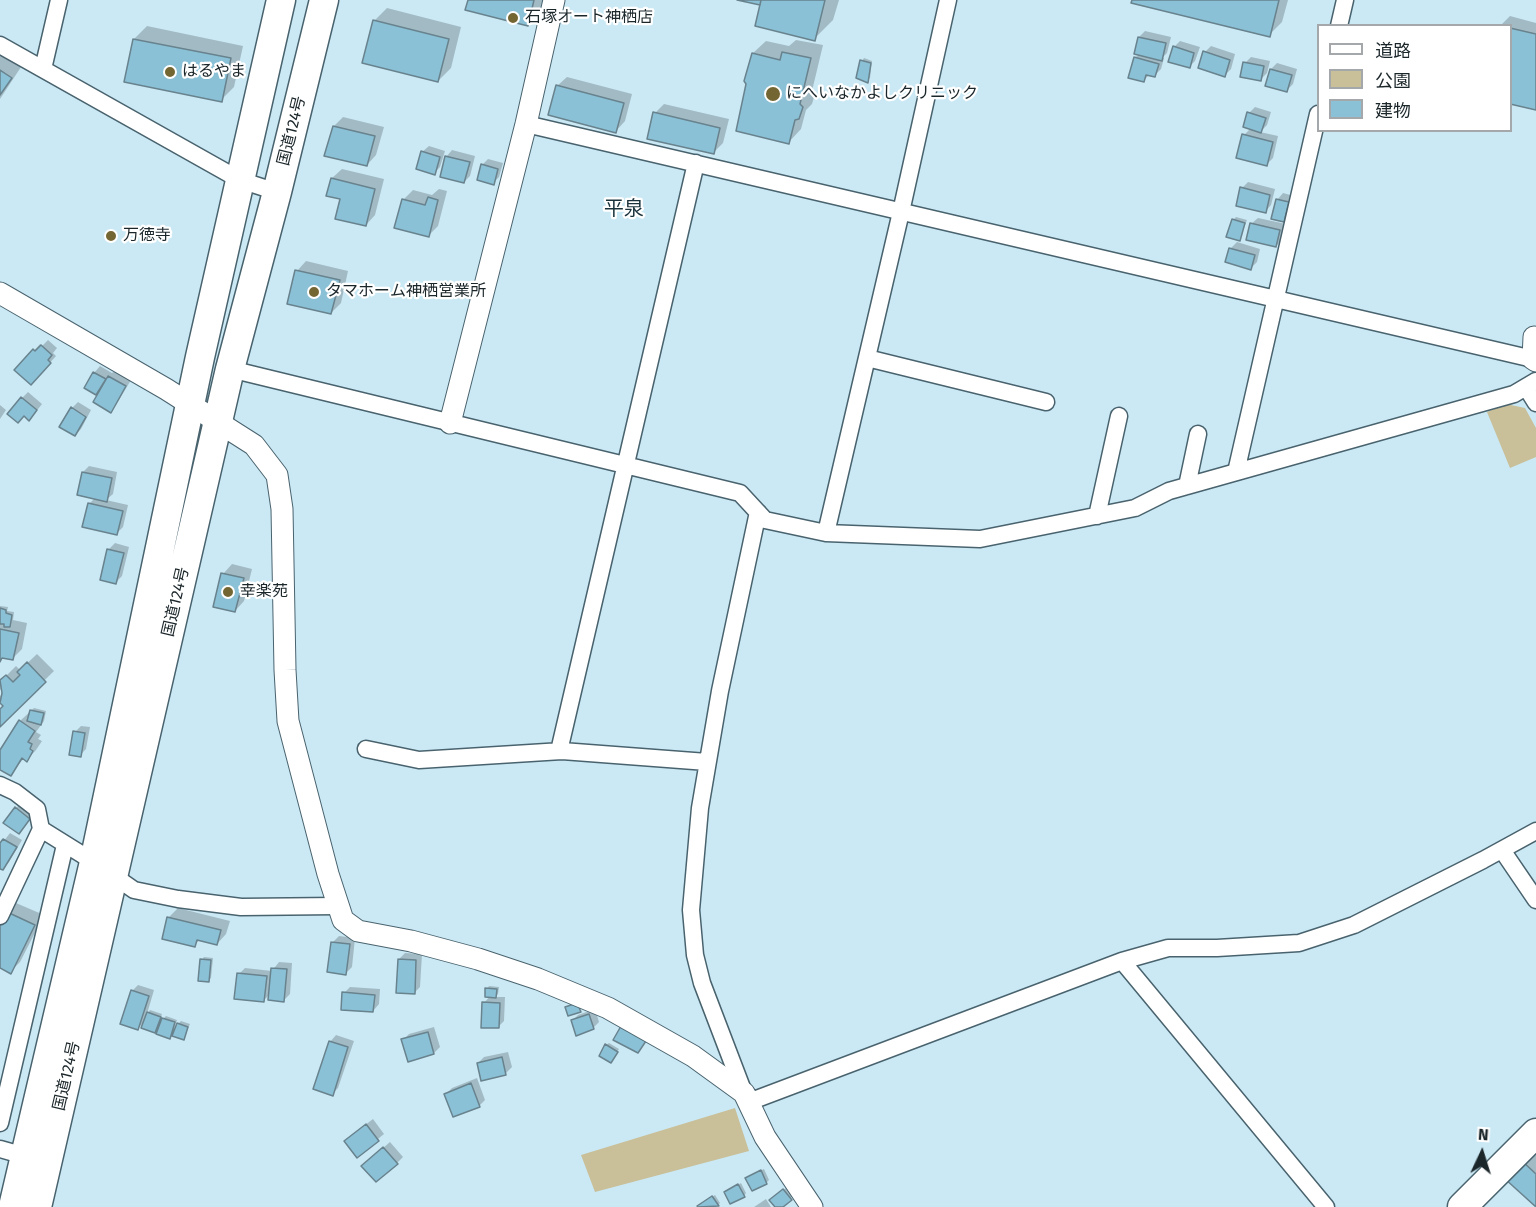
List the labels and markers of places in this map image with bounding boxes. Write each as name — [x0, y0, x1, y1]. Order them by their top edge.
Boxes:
place label: 石塚オート神栖店 — [525, 8, 653, 28]
marker: 石塚オート神栖店 — [506, 11, 520, 25]
place label: はるやま — [182, 62, 246, 82]
marker: はるやま — [163, 65, 177, 79]
place label: にへいなかよしクリニック — [786, 84, 978, 104]
marker: にへいなかよしクリニック — [764, 85, 782, 103]
place label: 万徳寺 — [123, 226, 171, 246]
marker: 万徳寺 — [104, 229, 118, 243]
place label: タマホーム神栖営業所 — [326, 282, 486, 302]
marker: タマホーム神栖営業所 — [307, 285, 321, 299]
place label: 幸楽苑 — [240, 582, 288, 602]
marker: 幸楽苑 — [221, 585, 235, 599]

